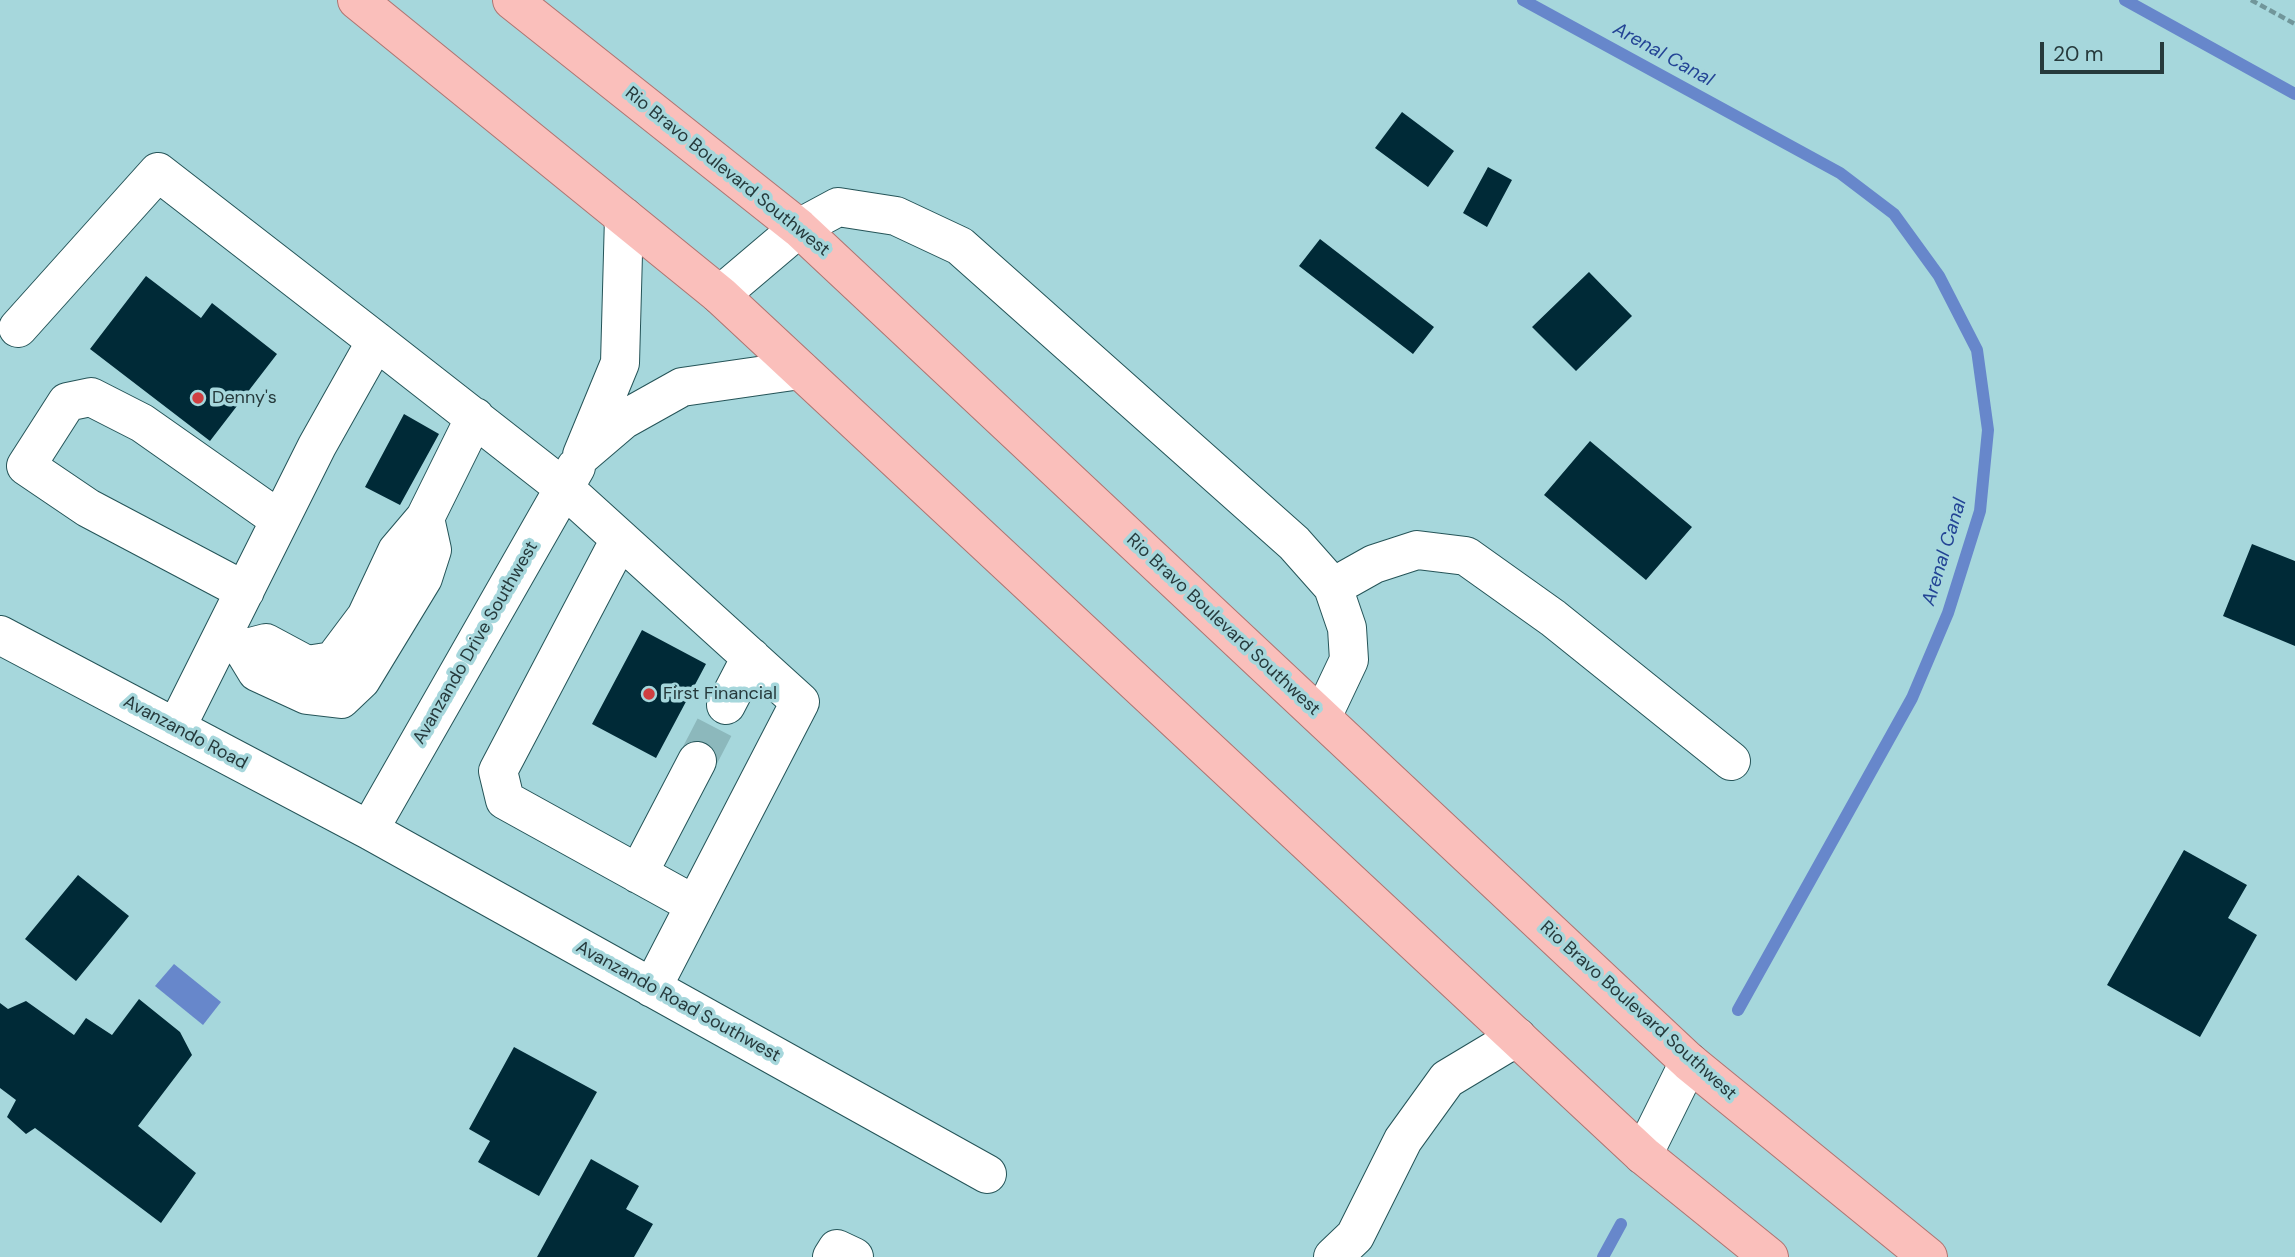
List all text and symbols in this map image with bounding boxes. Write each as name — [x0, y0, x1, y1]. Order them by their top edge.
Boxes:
water label: Arenal Canal — [1609, 18, 1717, 92]
scale bar — [2043, 28, 2167, 72]
text: 20 m — [2053, 40, 2104, 68]
street label: Rio Bravo Boulevard Southwest — [620, 83, 834, 261]
place label: Denny's — [212, 387, 277, 409]
marker: Denny's — [190, 390, 206, 406]
water label: Arenal Canal — [1918, 496, 1972, 608]
street label: Rio Bravo Boulevard Southwest — [1122, 529, 1324, 721]
street label: Avanzando Drive Southwest — [409, 538, 543, 748]
place label: First Financial — [663, 683, 777, 705]
marker: First Financial — [641, 686, 657, 702]
street label: Avanzando Road — [119, 691, 251, 775]
street label: Rio Bravo Boulevard Southwest — [1535, 917, 1741, 1105]
street label: Avanzando Road Southwest — [572, 937, 784, 1067]

